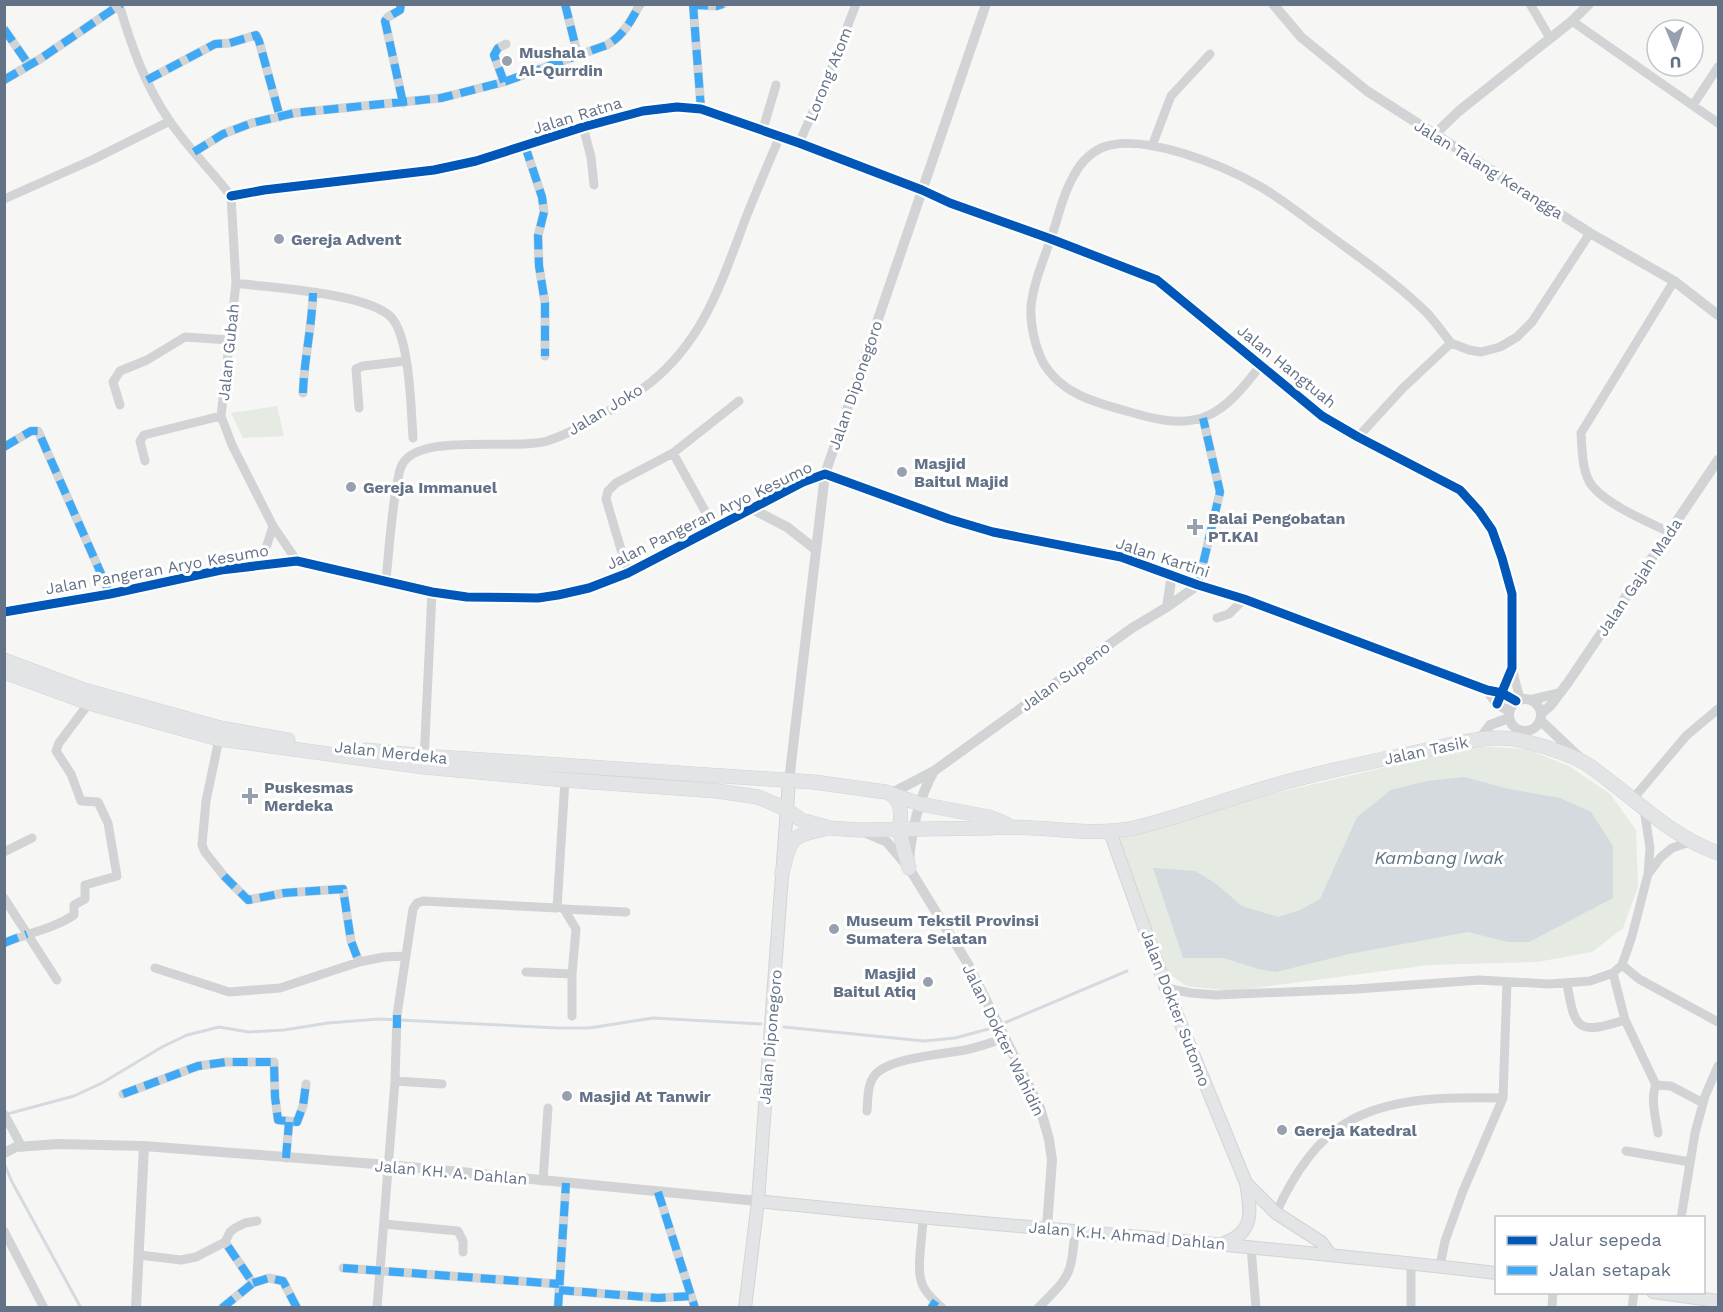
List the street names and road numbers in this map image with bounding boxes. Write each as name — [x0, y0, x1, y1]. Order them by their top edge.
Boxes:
street label: Lorong Atom — [801, 24, 856, 124]
street label: Jalan Ratna — [530, 93, 624, 138]
street label: Jalan Talang Kerangga — [1411, 116, 1567, 223]
street label: Jalan Gubah — [214, 303, 243, 402]
street label: Jalan Diponegoro — [824, 318, 887, 452]
street label: Jalan Hangtuah — [1233, 321, 1340, 412]
street label: Jalan Joko — [565, 380, 646, 439]
street label: Jalan Pangeran Aryo Kesumo — [603, 457, 815, 574]
street label: Jalan Gajah Mada — [1593, 515, 1686, 640]
street label: Jalan Kartini — [1113, 533, 1212, 582]
street label: Jalan Pangeran Aryo Kesumo — [44, 540, 270, 598]
street label: Jalan Supeno — [1017, 638, 1114, 715]
street label: Jalan Tasik — [1382, 732, 1470, 769]
street label: Jalan Merdeka — [334, 737, 448, 768]
street label: Jalan Dokter Sutomo — [1137, 927, 1214, 1089]
street label: Jalan Dokter Wahidin — [958, 961, 1049, 1119]
street label: Jalan Diponegoro — [755, 969, 786, 1105]
street label: Jalan KH. A. Dahlan — [374, 1156, 528, 1189]
street label: Jalan K.H. Ahmad Dahlan — [1028, 1217, 1226, 1254]

